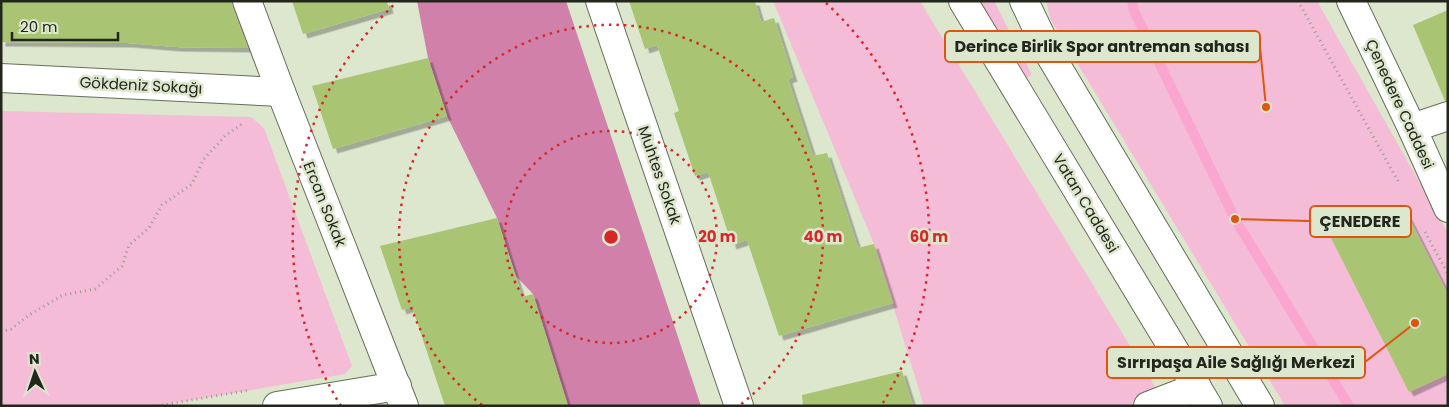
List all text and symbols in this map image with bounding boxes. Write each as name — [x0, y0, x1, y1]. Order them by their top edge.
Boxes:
scale bar — [12, 10, 119, 42]
text: 20 m — [20, 16, 58, 37]
callout: Derince Birlik Spor antreman sahası — [945, 31, 1260, 62]
text: Derince Birlik Spor antreman sahası — [954, 35, 1250, 58]
street label: Çenedere Caddesi — [1361, 36, 1439, 172]
street label: Gökdeniz Sokağı — [79, 71, 203, 99]
street label: Muhtes Sokak — [633, 123, 687, 227]
street label: Vatan Caddesi — [1048, 149, 1124, 257]
street label: Ercan Sokak — [298, 158, 352, 250]
callout: ÇENEDERE — [1310, 206, 1411, 237]
text: ÇENEDERE — [1320, 210, 1400, 233]
text: 20 m — [698, 226, 736, 247]
text: 40 m — [803, 226, 843, 247]
text: 60 m — [910, 226, 948, 247]
centre of rings — [602, 228, 620, 246]
north arrow — [10, 347, 60, 397]
callout: Sırrıpaşa Aile Sağlığı Merkezi — [1107, 347, 1365, 378]
text: N — [29, 349, 40, 369]
text: Sırrıpaşa Aile Sağlığı Merkezi — [1117, 351, 1355, 374]

